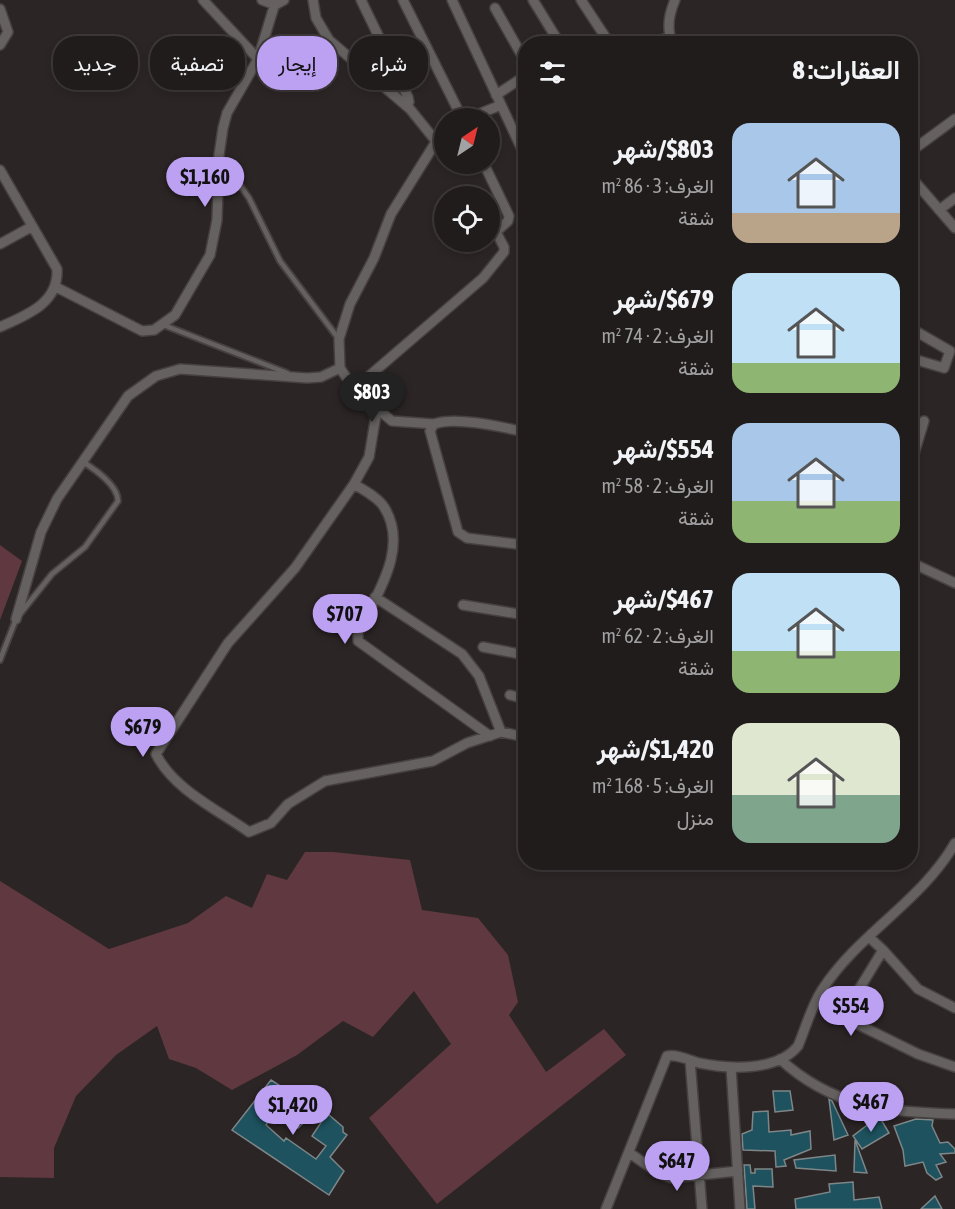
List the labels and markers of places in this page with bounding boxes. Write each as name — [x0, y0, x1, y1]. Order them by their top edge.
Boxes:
pin: $1,160 — [156, 157, 254, 208]
pin: $803 — [336, 372, 408, 423]
pin: $707 — [309, 594, 381, 645]
pin: $679 — [107, 707, 179, 758]
pin: $554 — [815, 986, 887, 1037]
pin: $467 — [835, 1082, 907, 1133]
pin: $1,420 — [244, 1085, 342, 1136]
pin: $647 — [641, 1141, 713, 1192]

